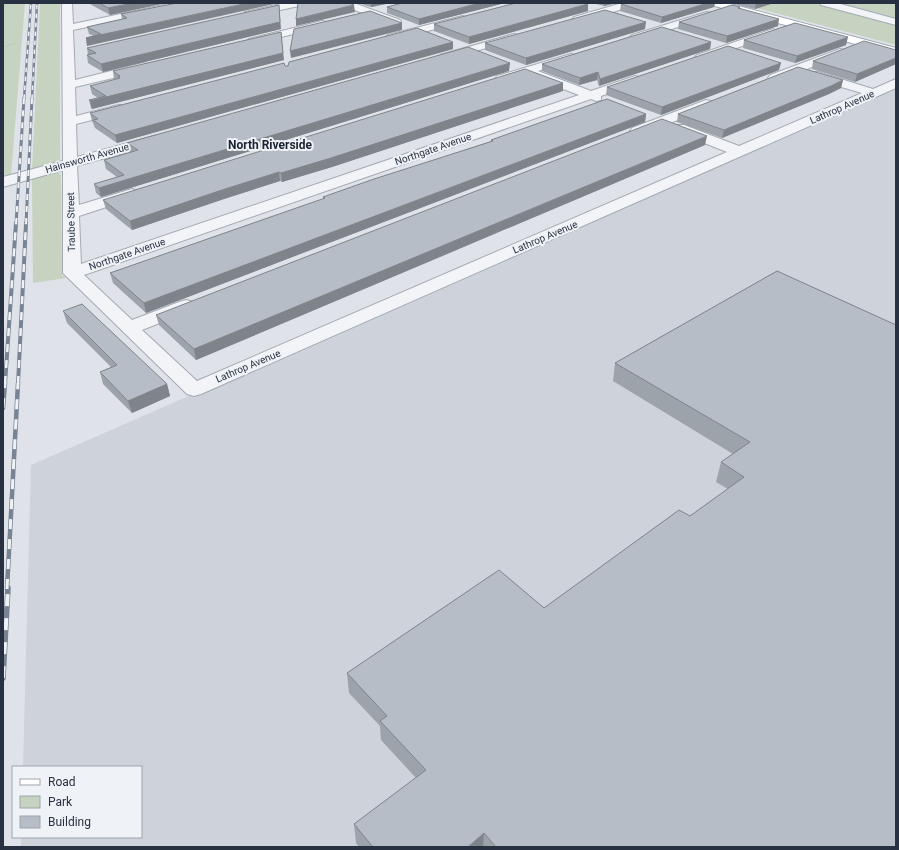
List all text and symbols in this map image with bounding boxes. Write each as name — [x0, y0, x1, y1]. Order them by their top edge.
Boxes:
street label: Lathrop Avenue — [808, 88, 876, 126]
street label: Northgate Avenue — [393, 131, 473, 167]
district label: North Riverside — [228, 138, 313, 152]
street label: Hainsworth Avenue — [44, 141, 130, 175]
street label: Traube Street — [65, 192, 77, 252]
street label: Lathrop Avenue — [511, 218, 579, 256]
street label: Northgate Avenue — [87, 236, 167, 272]
street label: Lathrop Avenue — [214, 347, 282, 385]
legend — [12, 766, 142, 838]
text: Road — [48, 775, 76, 789]
text: Park — [48, 795, 73, 809]
text: Building — [48, 815, 91, 829]

